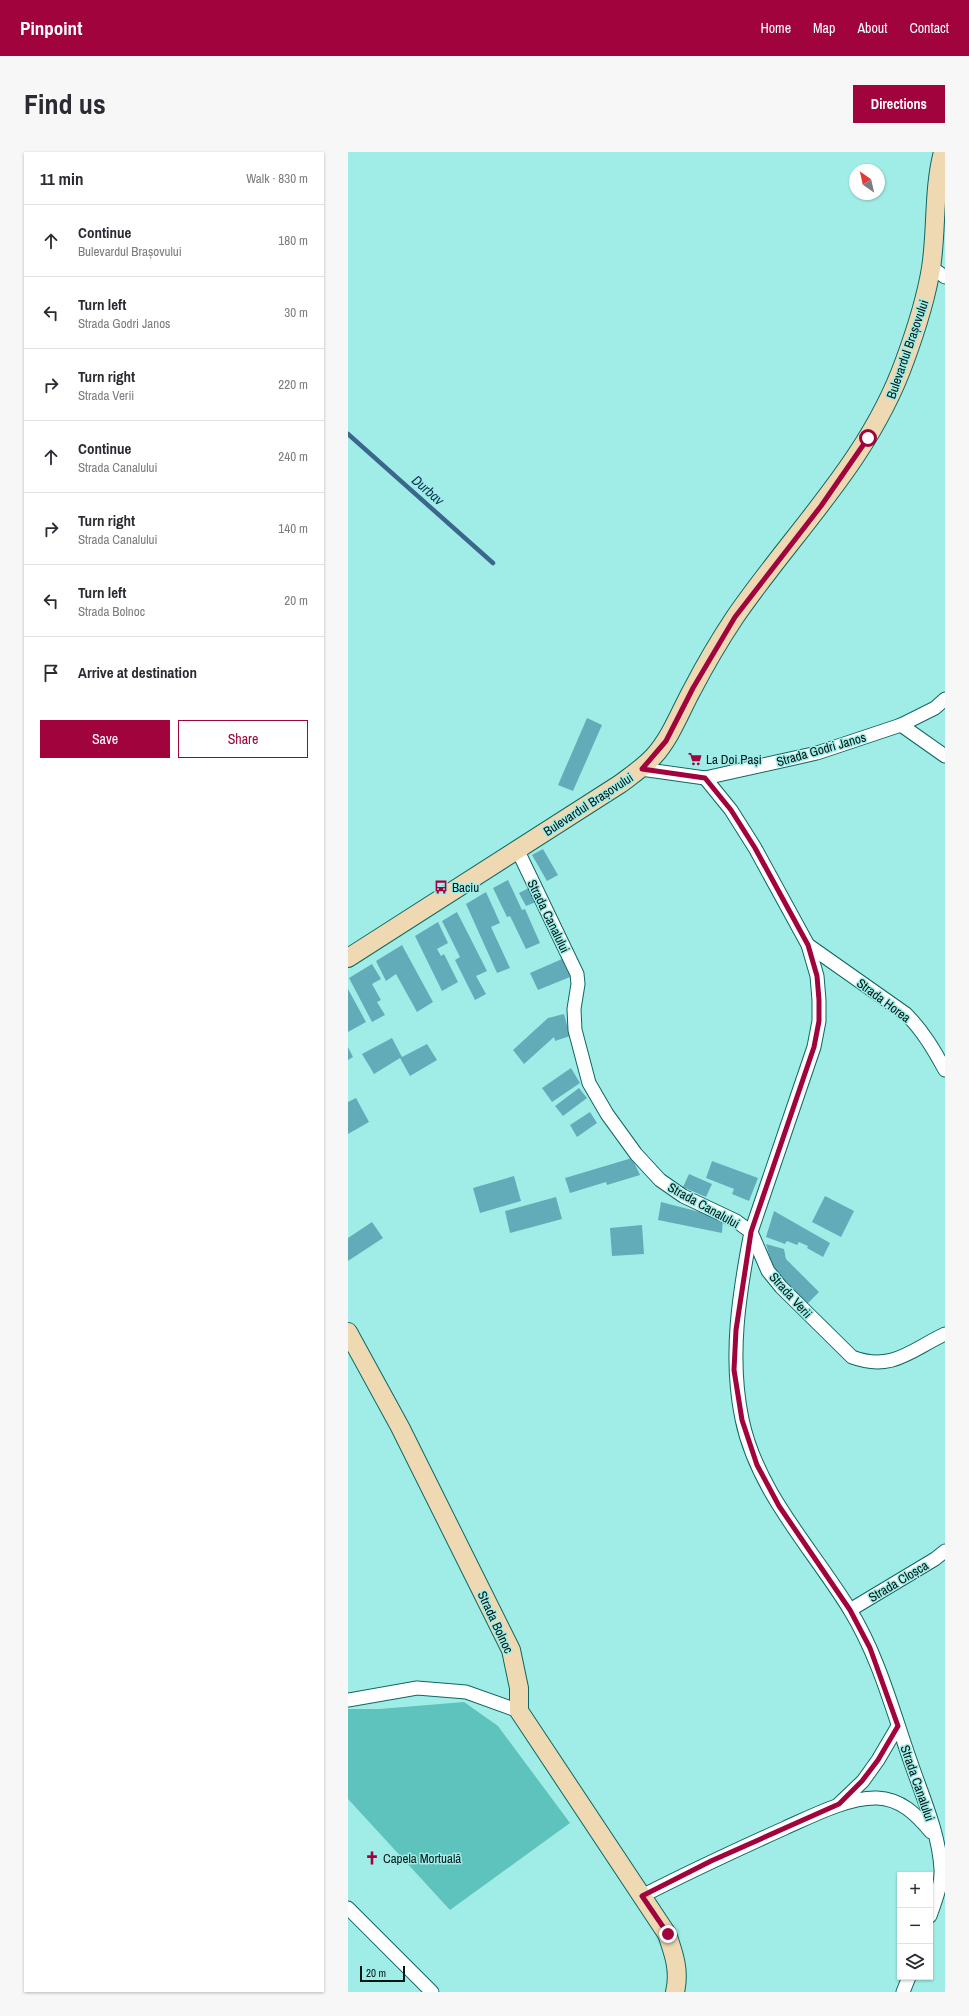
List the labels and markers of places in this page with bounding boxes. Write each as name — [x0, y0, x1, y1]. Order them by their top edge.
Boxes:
supermarket icon: La Doi Pași — [687, 751, 703, 767]
place label: La Doi Pași — [706, 751, 762, 768]
bus stop icon: Baciu — [433, 879, 449, 895]
place label: Baciu — [452, 879, 479, 896]
church icon: Capela Mortuală — [364, 1850, 380, 1866]
place label: Capela Mortuală — [383, 1850, 461, 1867]

